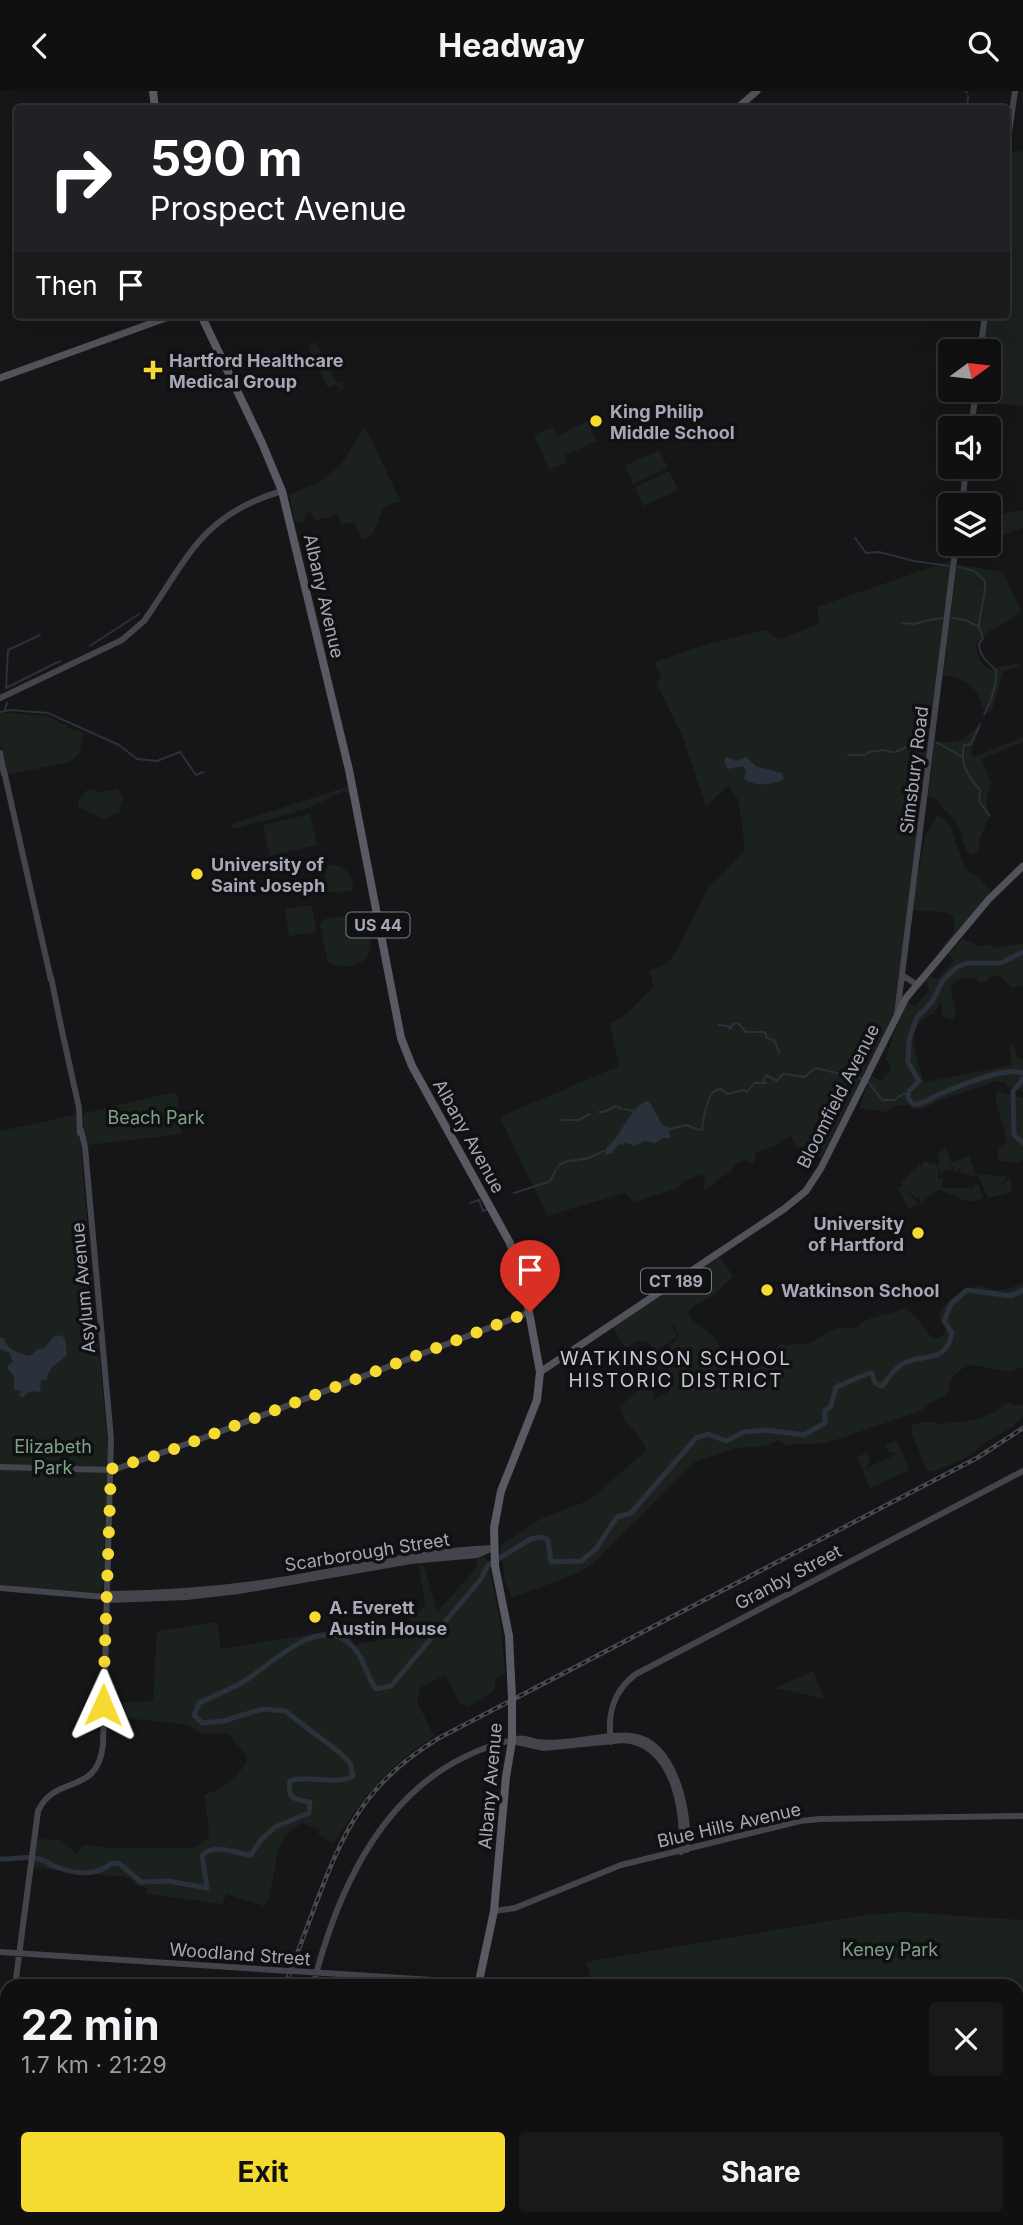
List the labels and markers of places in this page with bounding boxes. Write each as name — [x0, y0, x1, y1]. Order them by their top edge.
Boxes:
place label: Hartford Healthcare Medical Group — [169, 350, 344, 392]
marker: Hartford Healthcare Medical Group — [143, 360, 163, 380]
place label: King Philip Middle School — [610, 401, 735, 443]
marker: King Philip Middle School — [588, 413, 604, 429]
place label: University of Saint Joseph — [211, 854, 325, 896]
marker: University of Saint Joseph — [189, 866, 205, 882]
place label: University of Hartford — [808, 1213, 904, 1255]
marker: University of Hartford — [910, 1225, 926, 1241]
pin — [500, 1240, 560, 1312]
place label: Watkinson School — [781, 1280, 939, 1301]
marker: Watkinson School — [759, 1282, 775, 1298]
place label: A. Everett Austin House — [329, 1597, 447, 1639]
marker: A. Everett Austin House — [307, 1609, 323, 1625]

